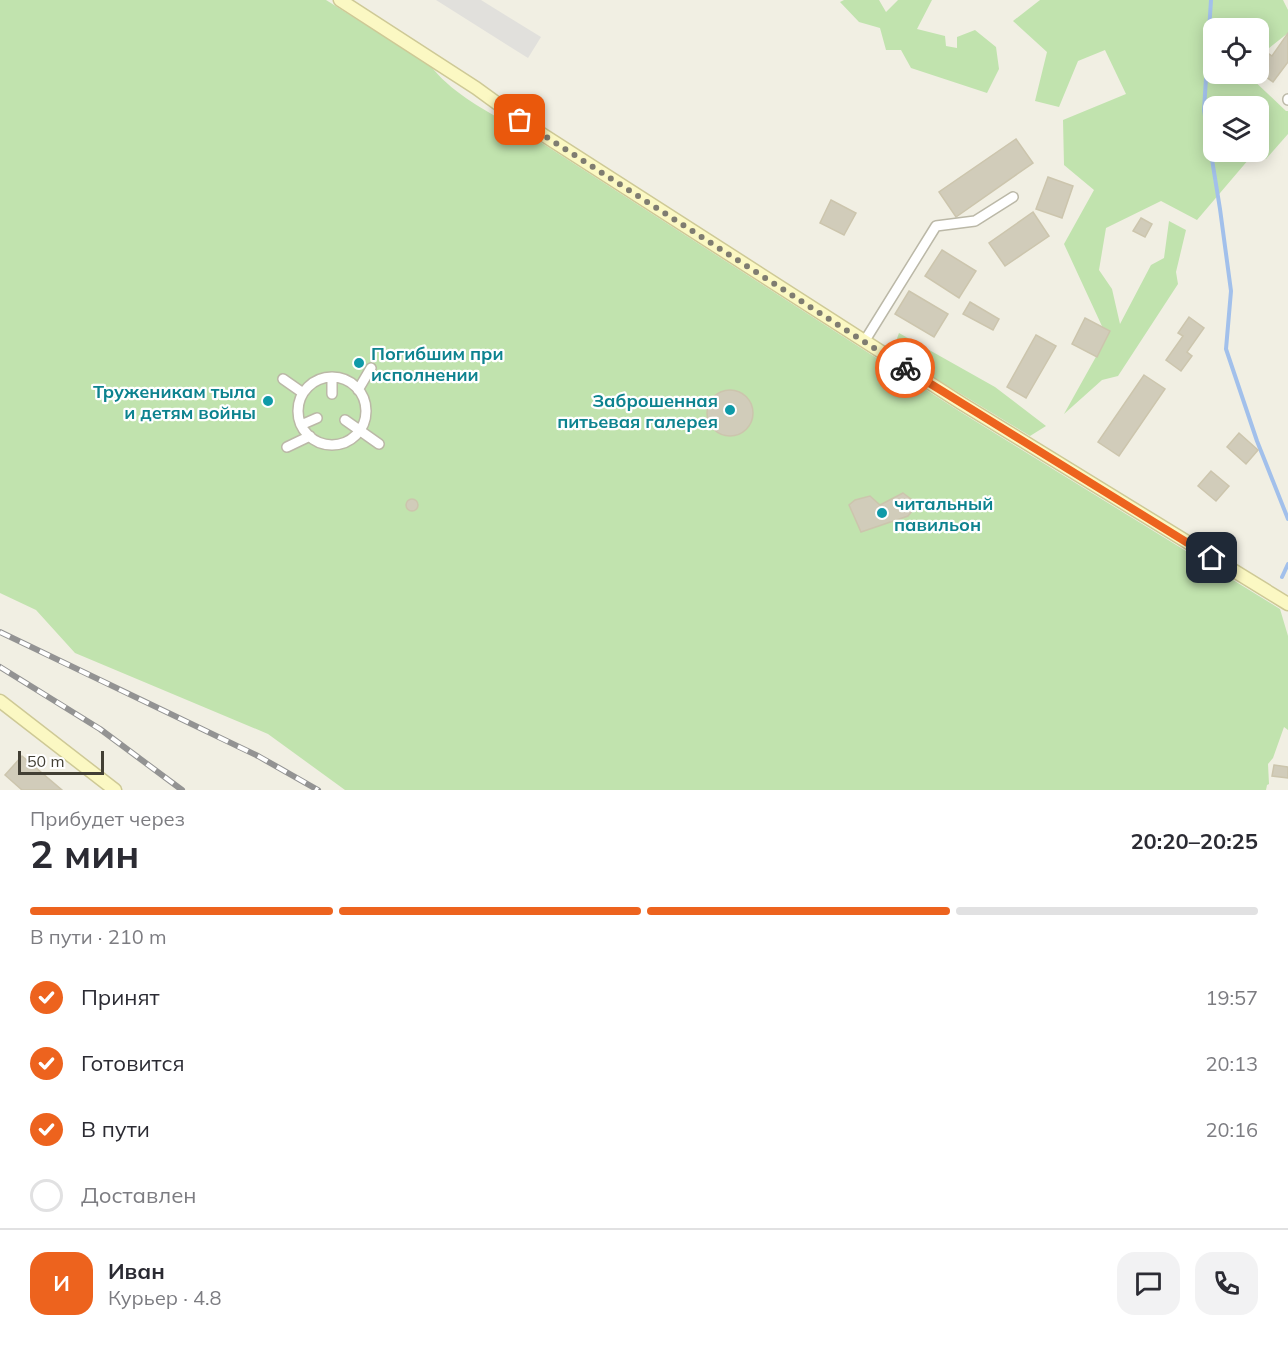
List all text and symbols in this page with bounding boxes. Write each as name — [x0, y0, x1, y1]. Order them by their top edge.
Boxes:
map controls — [1203, 18, 1269, 162]
button: locate — [1203, 18, 1269, 84]
pin — [494, 94, 545, 145]
button: layers — [1203, 96, 1269, 162]
icon: bag — [503, 103, 536, 136]
courier — [875, 338, 935, 398]
place label: Погибшим при исполнении — [371, 342, 504, 386]
icon: bike — [889, 352, 922, 385]
marker: Погибшим при исполнении — [352, 356, 366, 370]
place label: Труженикам тыла и детям войны — [93, 380, 256, 424]
place label: Заброшенная питьевая галерея — [557, 389, 718, 433]
marker: Труженикам тыла и детям войны — [261, 394, 275, 408]
marker: Заброшенная питьевая галерея — [723, 403, 737, 417]
place label: читальный павильон — [894, 492, 993, 536]
marker: читальный павильон — [875, 506, 889, 520]
pin — [1186, 532, 1237, 583]
icon: home — [1195, 541, 1228, 574]
scale bar — [18, 748, 104, 776]
text: 50 m — [27, 751, 64, 771]
text: Прибудет через — [30, 806, 185, 831]
text: 20:20–20:25 — [1130, 827, 1258, 855]
text: 2 мин — [30, 829, 139, 878]
text: В пути · 210 m — [30, 924, 166, 949]
icon: check — [30, 981, 63, 1014]
text: Принят — [81, 983, 160, 1011]
text: 19:57 — [1205, 985, 1258, 1010]
icon: check — [30, 1047, 63, 1080]
text: Готовится — [81, 1049, 185, 1077]
text: 20:13 — [1205, 1051, 1258, 1076]
icon: check — [30, 1113, 63, 1146]
text: В пути — [81, 1115, 150, 1143]
text: 20:16 — [1205, 1117, 1258, 1142]
text: Доставлен — [81, 1181, 197, 1209]
button: chat — [1117, 1252, 1180, 1315]
button: phone — [1195, 1252, 1258, 1315]
text: Иван — [108, 1257, 165, 1285]
text: И — [53, 1269, 70, 1297]
text: Курьер · 4.8 — [108, 1285, 222, 1310]

